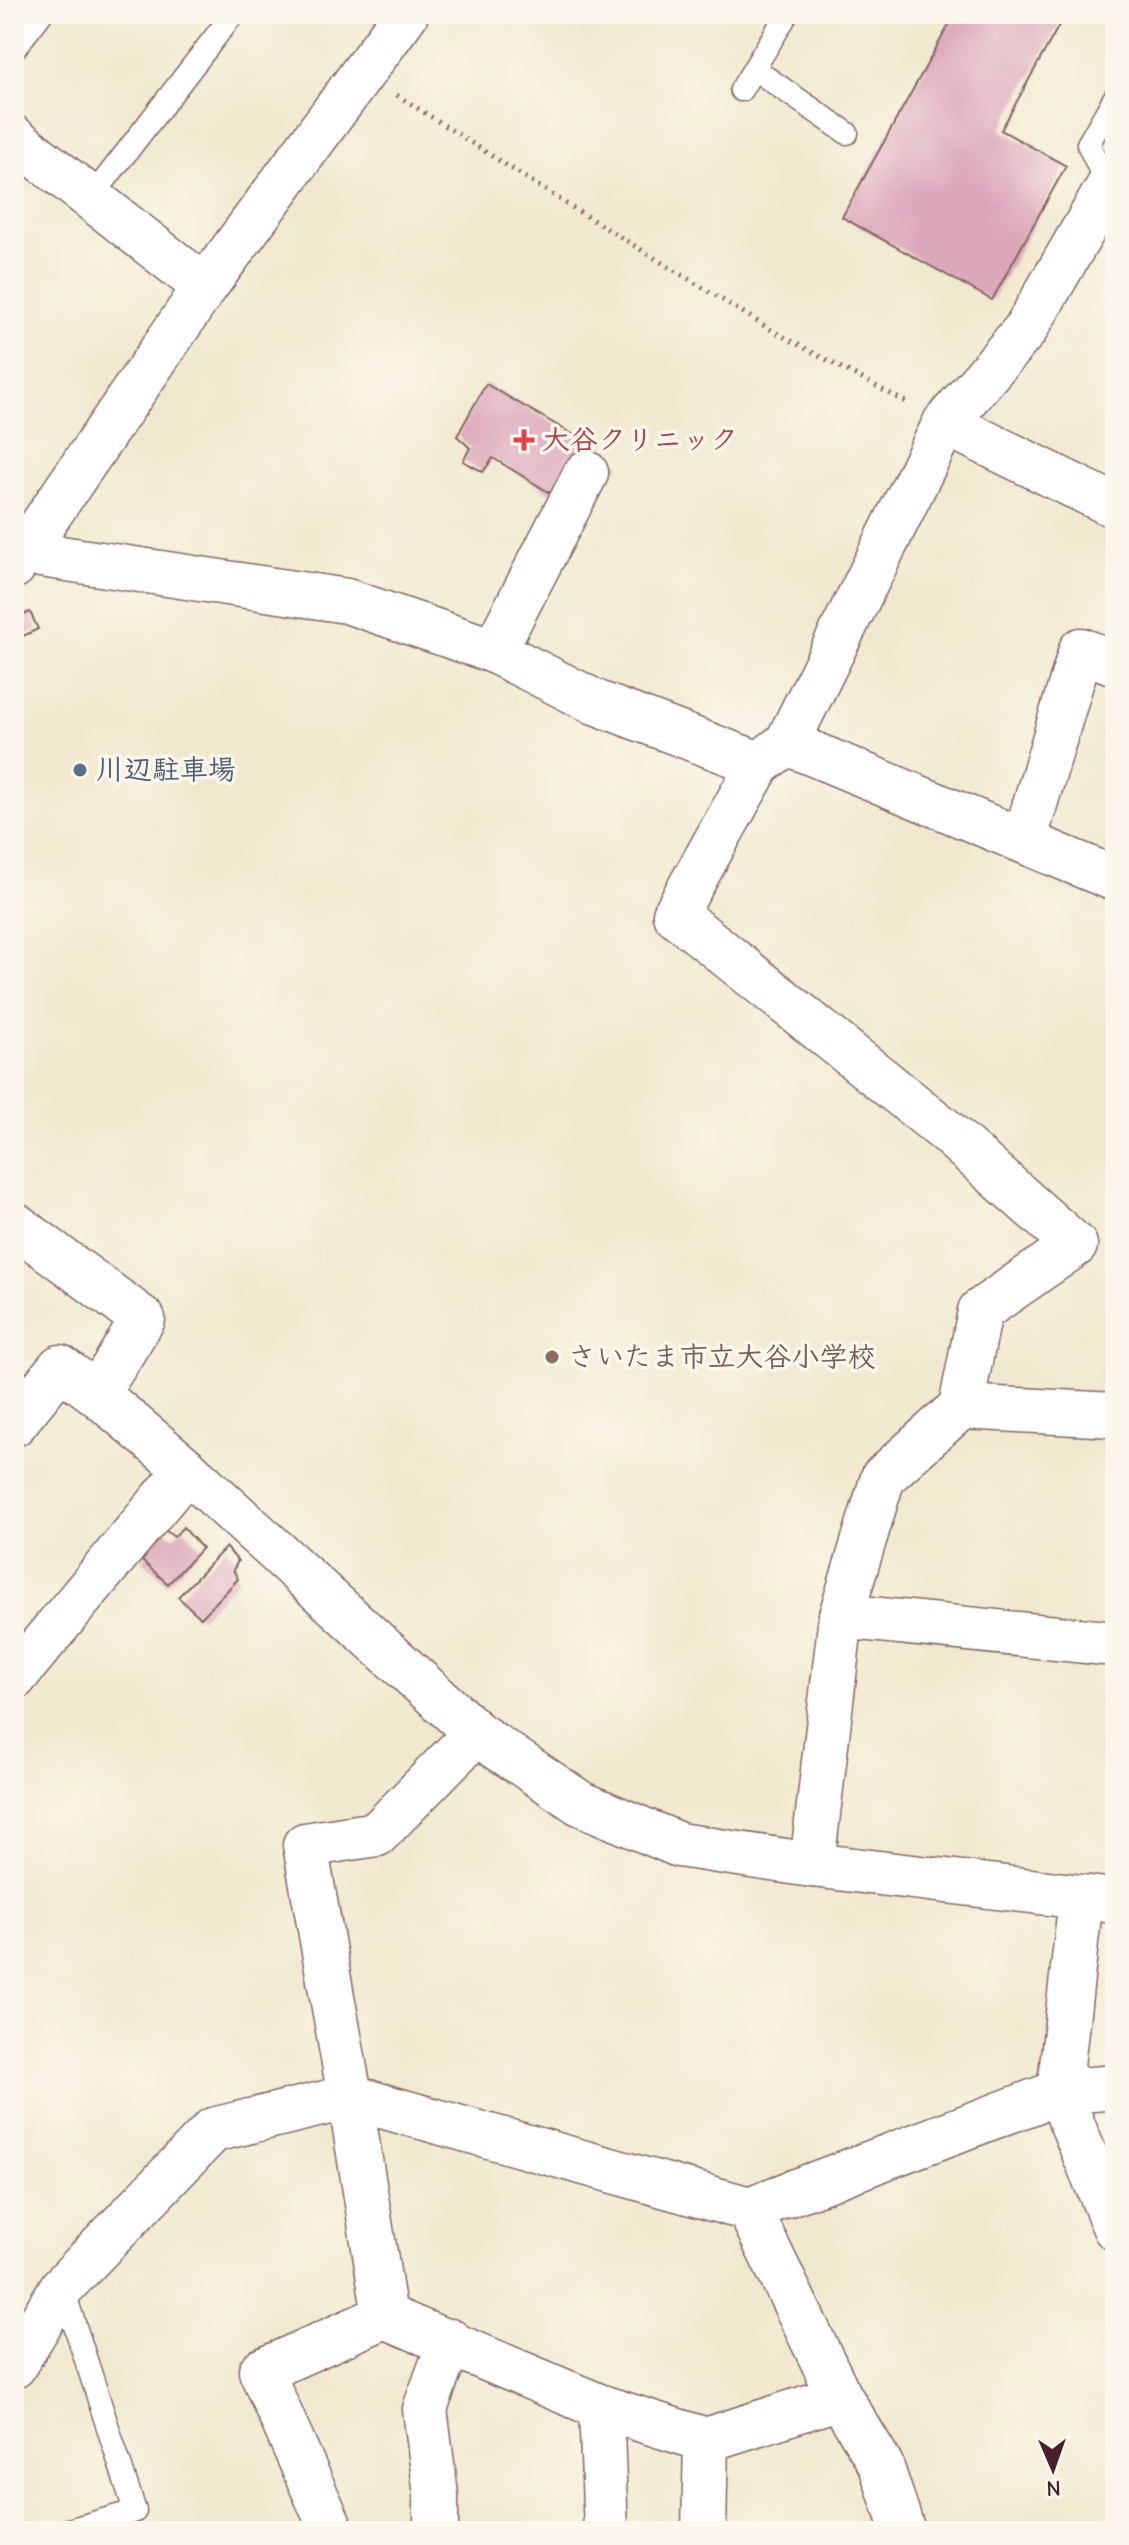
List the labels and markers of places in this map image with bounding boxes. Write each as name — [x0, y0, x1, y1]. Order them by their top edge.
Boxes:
place label: 大谷クリニック — [542, 424, 738, 456]
marker: 大谷クリニック — [513, 429, 535, 451]
place label: 川辺駐車場 — [96, 754, 236, 786]
marker: 川辺駐車場 — [71, 761, 89, 779]
place label: さいたま市立大谷小学校 — [568, 1341, 875, 1373]
marker: さいたま市立大谷小学校 — [543, 1348, 561, 1366]

